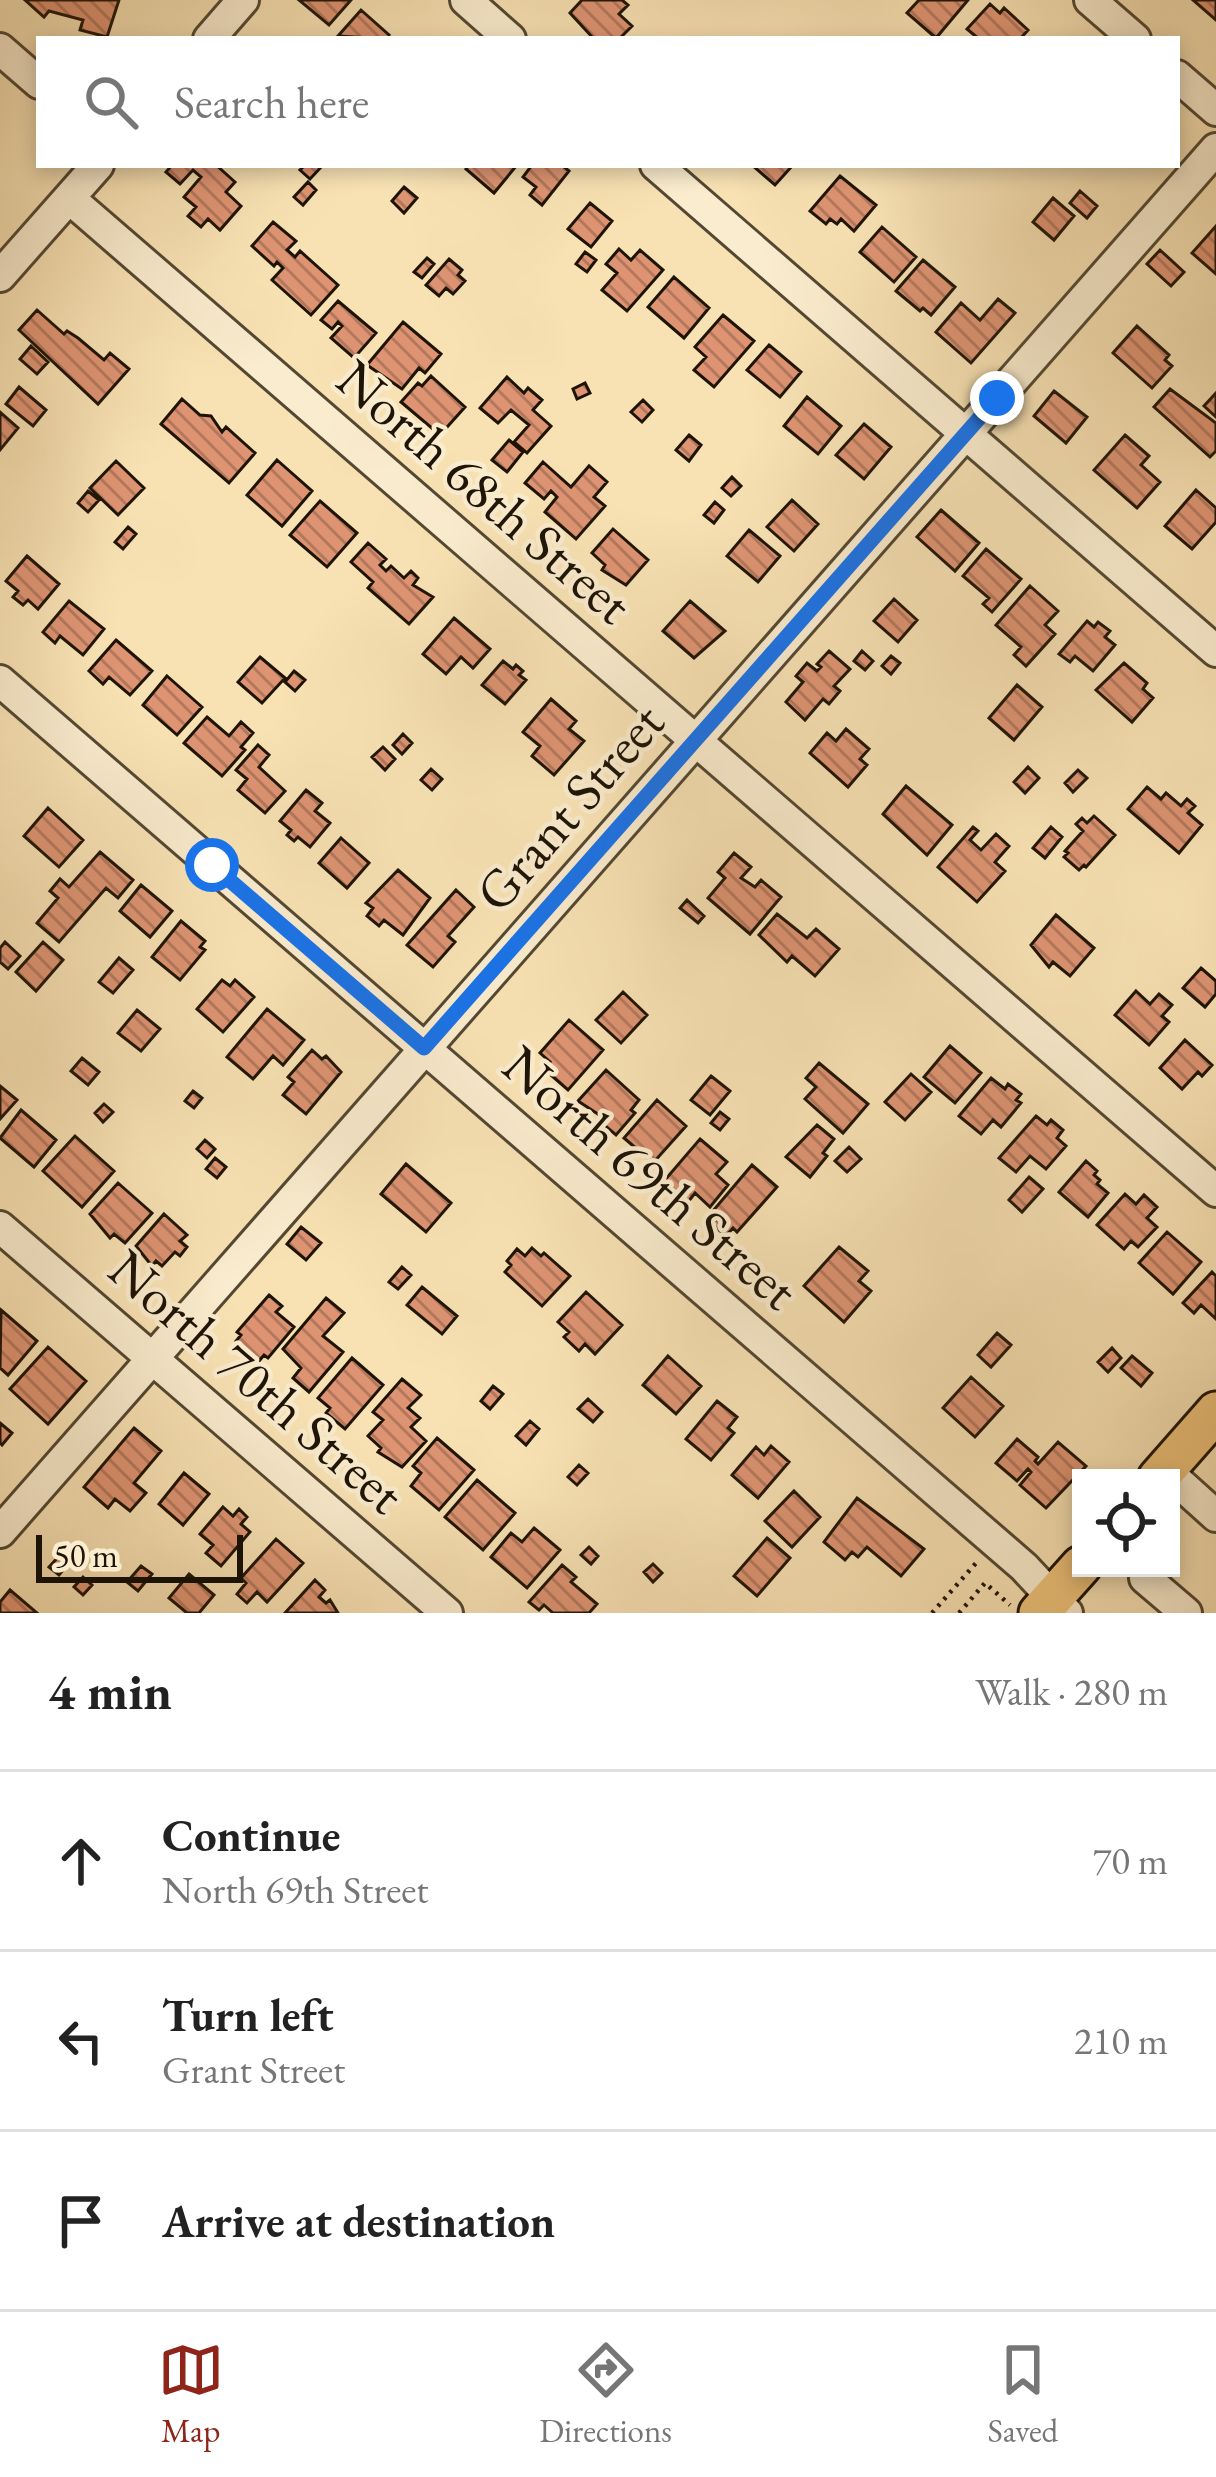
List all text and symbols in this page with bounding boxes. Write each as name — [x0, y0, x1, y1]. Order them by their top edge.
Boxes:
search box — [36, 36, 1180, 168]
icon: search — [78, 69, 144, 135]
text: Search here — [174, 73, 369, 131]
street label: North 68th Street — [323, 343, 647, 639]
route end — [970, 371, 1024, 425]
street label: Grant Street — [459, 688, 679, 926]
route start — [185, 838, 239, 892]
street label: North 69th Street — [489, 1029, 813, 1325]
street label: North 70th Street — [95, 1233, 419, 1529]
map controls — [1072, 1469, 1180, 1577]
button: locate — [1072, 1469, 1180, 1577]
scale bar — [36, 1529, 243, 1582]
text: 50 m — [54, 1534, 118, 1577]
text: 4 min — [48, 1658, 172, 1724]
text: Walk · 280 m — [975, 1666, 1168, 1717]
text: Continue — [162, 1806, 340, 1864]
icon: ahead — [48, 1828, 114, 1894]
text: 70 m — [1092, 1835, 1168, 1886]
text: North 69th Street — [162, 1864, 429, 1915]
text: Turn left — [162, 1986, 334, 2044]
icon: left — [48, 2008, 114, 2074]
text: 210 m — [1074, 2015, 1168, 2066]
text: Grant Street — [162, 2044, 345, 2095]
icon: arrive — [48, 2188, 114, 2254]
text: Arrive at destination — [162, 2192, 555, 2250]
tab: Map — [158, 2337, 224, 2452]
tab: Directions — [539, 2337, 672, 2452]
tab: Saved — [988, 2337, 1058, 2452]

